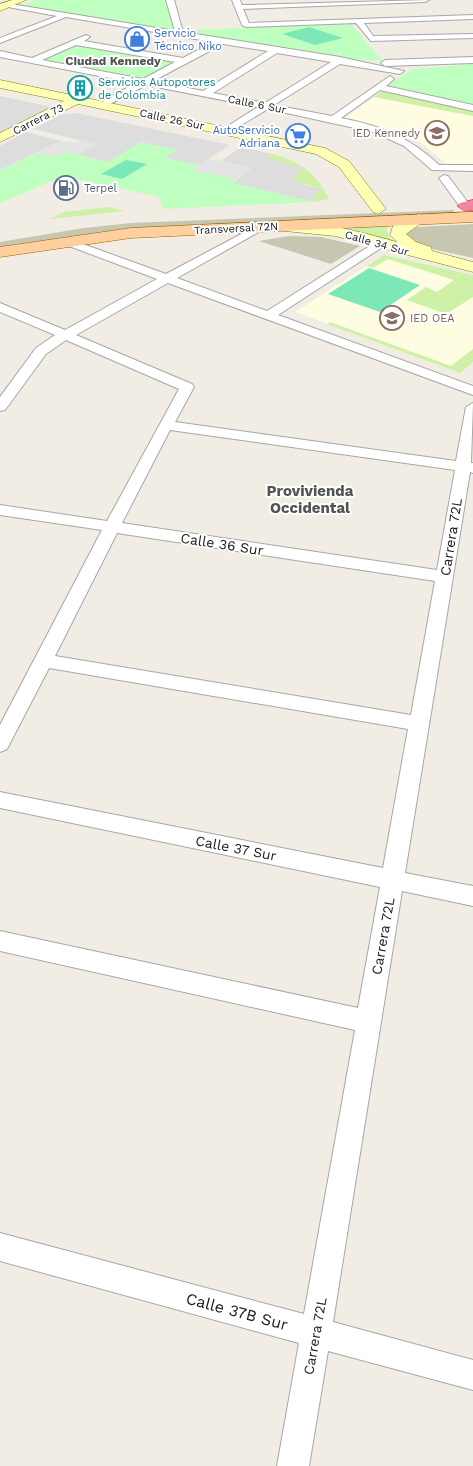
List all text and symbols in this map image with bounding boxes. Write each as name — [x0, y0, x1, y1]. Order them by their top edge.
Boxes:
shop icon: Servicio Técnico Niko — [124, 26, 150, 52]
place label: Servicio Técnico Niko — [154, 27, 222, 53]
district label: Ciudad Kennedy — [65, 54, 161, 68]
building icon: Servicios Autopotores de Colombia — [67, 75, 93, 101]
place label: Servicios Autopotores de Colombia — [98, 76, 216, 102]
street label: Calle 6 Sur — [227, 92, 288, 117]
street label: Carrera 73 — [11, 101, 66, 138]
street label: Calle 26 Sur — [138, 106, 206, 133]
school or university icon: IED Kennedy — [424, 120, 450, 146]
supermarket icon: AutoServicio Adriana — [285, 123, 311, 149]
place label: AutoServicio Adriana — [213, 124, 280, 150]
place label: IED Kennedy — [352, 127, 420, 140]
fuel station icon: Terpel — [53, 175, 79, 201]
place label: Terpel — [84, 182, 118, 195]
street label: Transversal 72N — [194, 220, 278, 237]
street label: Calle 34 Sur — [343, 228, 411, 259]
school or university icon: IED OEA — [379, 305, 405, 331]
place label: IED OEA — [410, 312, 454, 325]
district label: Provivienda Occidental — [267, 482, 354, 517]
street label: Carrera 72L — [437, 497, 465, 577]
street label: Calle 36 Sur — [179, 530, 265, 558]
street label: Calle 37 Sur — [194, 832, 278, 864]
street label: Carrera 72L — [368, 896, 398, 976]
street label: Calle 37B Sur — [184, 1289, 290, 1334]
street label: Carrera 72L — [300, 1296, 330, 1376]

